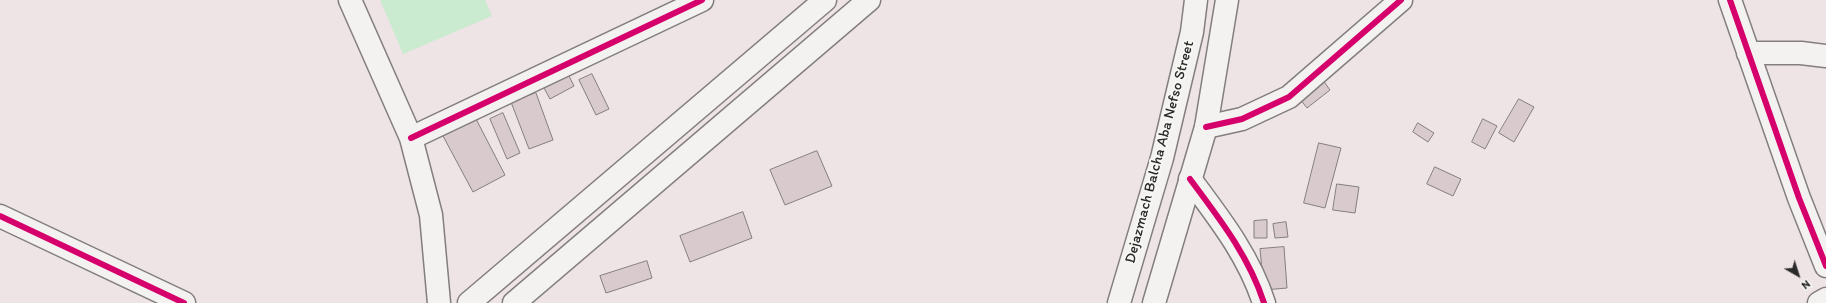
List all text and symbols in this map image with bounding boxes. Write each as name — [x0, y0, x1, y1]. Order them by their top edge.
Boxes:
street label: Dejazmach Balcha Aba Nefso Street — [1122, 39, 1198, 265]
north arrow — [1778, 255, 1818, 295]
text: N — [1799, 277, 1813, 292]

